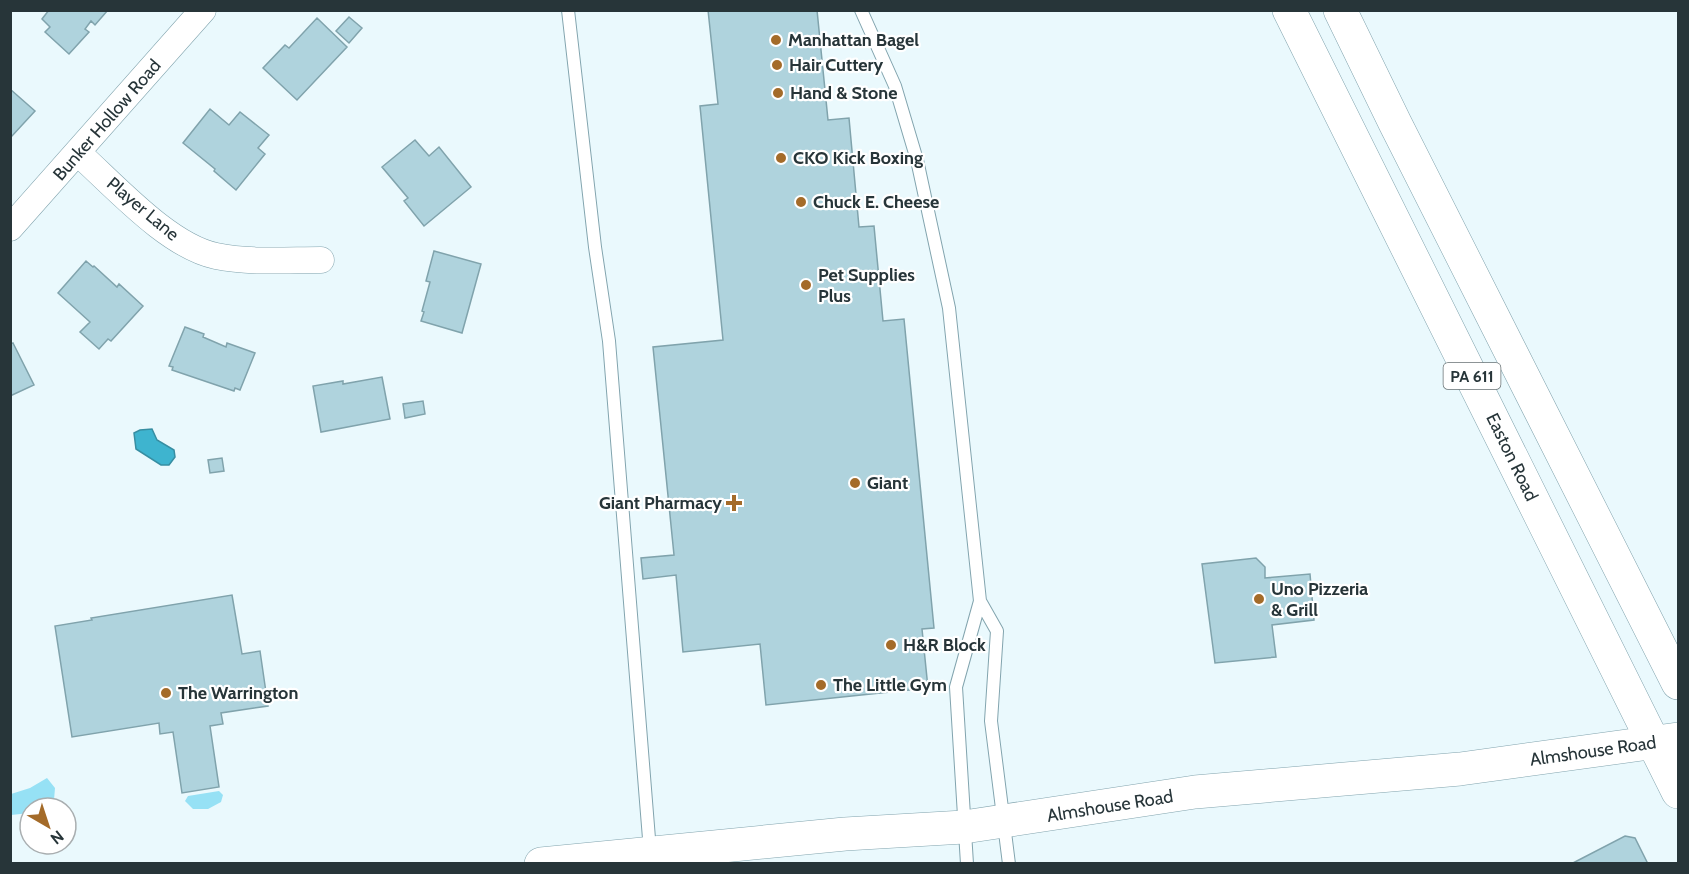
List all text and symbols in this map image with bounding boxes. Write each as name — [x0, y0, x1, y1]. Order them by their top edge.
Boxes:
place label: Manhattan Bagel — [788, 29, 919, 51]
marker: Manhattan Bagel — [769, 33, 783, 47]
place label: Hair Cuttery — [789, 54, 884, 76]
street label: Bunker Hollow Road — [48, 55, 166, 185]
marker: Hair Cuttery — [770, 58, 784, 72]
place label: Hand & Stone — [790, 82, 897, 104]
marker: Hand & Stone — [771, 86, 785, 100]
place label: CKO Kick Boxing — [793, 147, 923, 169]
marker: CKO Kick Boxing — [774, 151, 788, 165]
street label: Player Lane — [102, 172, 184, 246]
place label: Chuck E. Cheese — [813, 191, 939, 213]
marker: Chuck E. Cheese — [794, 195, 808, 209]
place label: Pet Supplies Plus — [818, 264, 915, 307]
marker: Pet Supplies Plus — [799, 278, 813, 292]
road number: PA 611 — [1444, 363, 1500, 389]
street label: Easton Road — [1481, 409, 1543, 505]
place label: Giant — [867, 472, 908, 494]
marker: Giant — [848, 476, 862, 490]
place label: Giant Pharmacy — [599, 492, 722, 514]
marker: Giant Pharmacy — [727, 496, 741, 510]
place label: Uno Pizzeria & Grill — [1271, 578, 1368, 621]
marker: Uno Pizzeria & Grill — [1252, 592, 1266, 606]
place label: H&R Block — [903, 634, 986, 656]
marker: H&R Block — [884, 638, 898, 652]
place label: The Little Gym — [833, 674, 947, 696]
marker: The Little Gym — [814, 678, 828, 692]
place label: The Warrington — [178, 682, 298, 704]
marker: The Warrington — [159, 686, 173, 700]
street label: Almshouse Road — [1528, 731, 1658, 771]
street label: Almshouse Road — [1045, 785, 1175, 827]
north arrow — [18, 796, 78, 856]
text: N — [47, 826, 67, 848]

